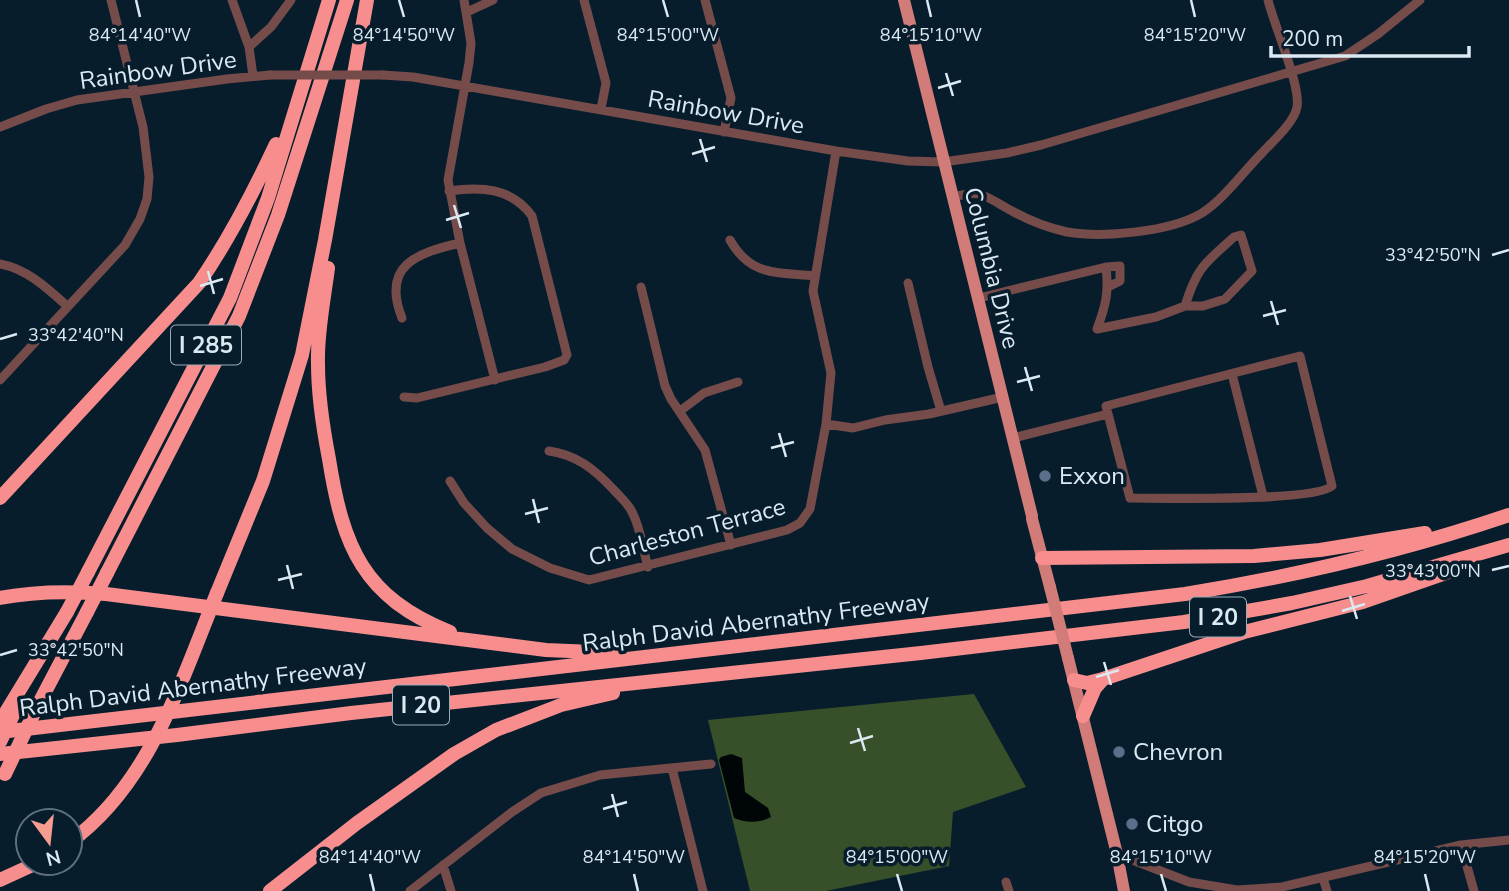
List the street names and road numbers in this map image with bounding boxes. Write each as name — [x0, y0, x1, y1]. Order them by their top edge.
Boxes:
street label: Rainbow Drive — [77, 43, 239, 97]
street label: Rainbow Drive — [645, 82, 807, 142]
street label: Columbia Drive — [956, 184, 1028, 352]
road number: I 285 — [171, 326, 241, 364]
street label: Charleston Terrace — [585, 490, 789, 574]
street label: Ralph David Abernathy Freeway — [581, 585, 932, 659]
road number: I 20 — [1190, 597, 1246, 636]
street label: Ralph David Abernathy Freeway — [18, 650, 369, 724]
road number: I 20 — [393, 685, 449, 724]

